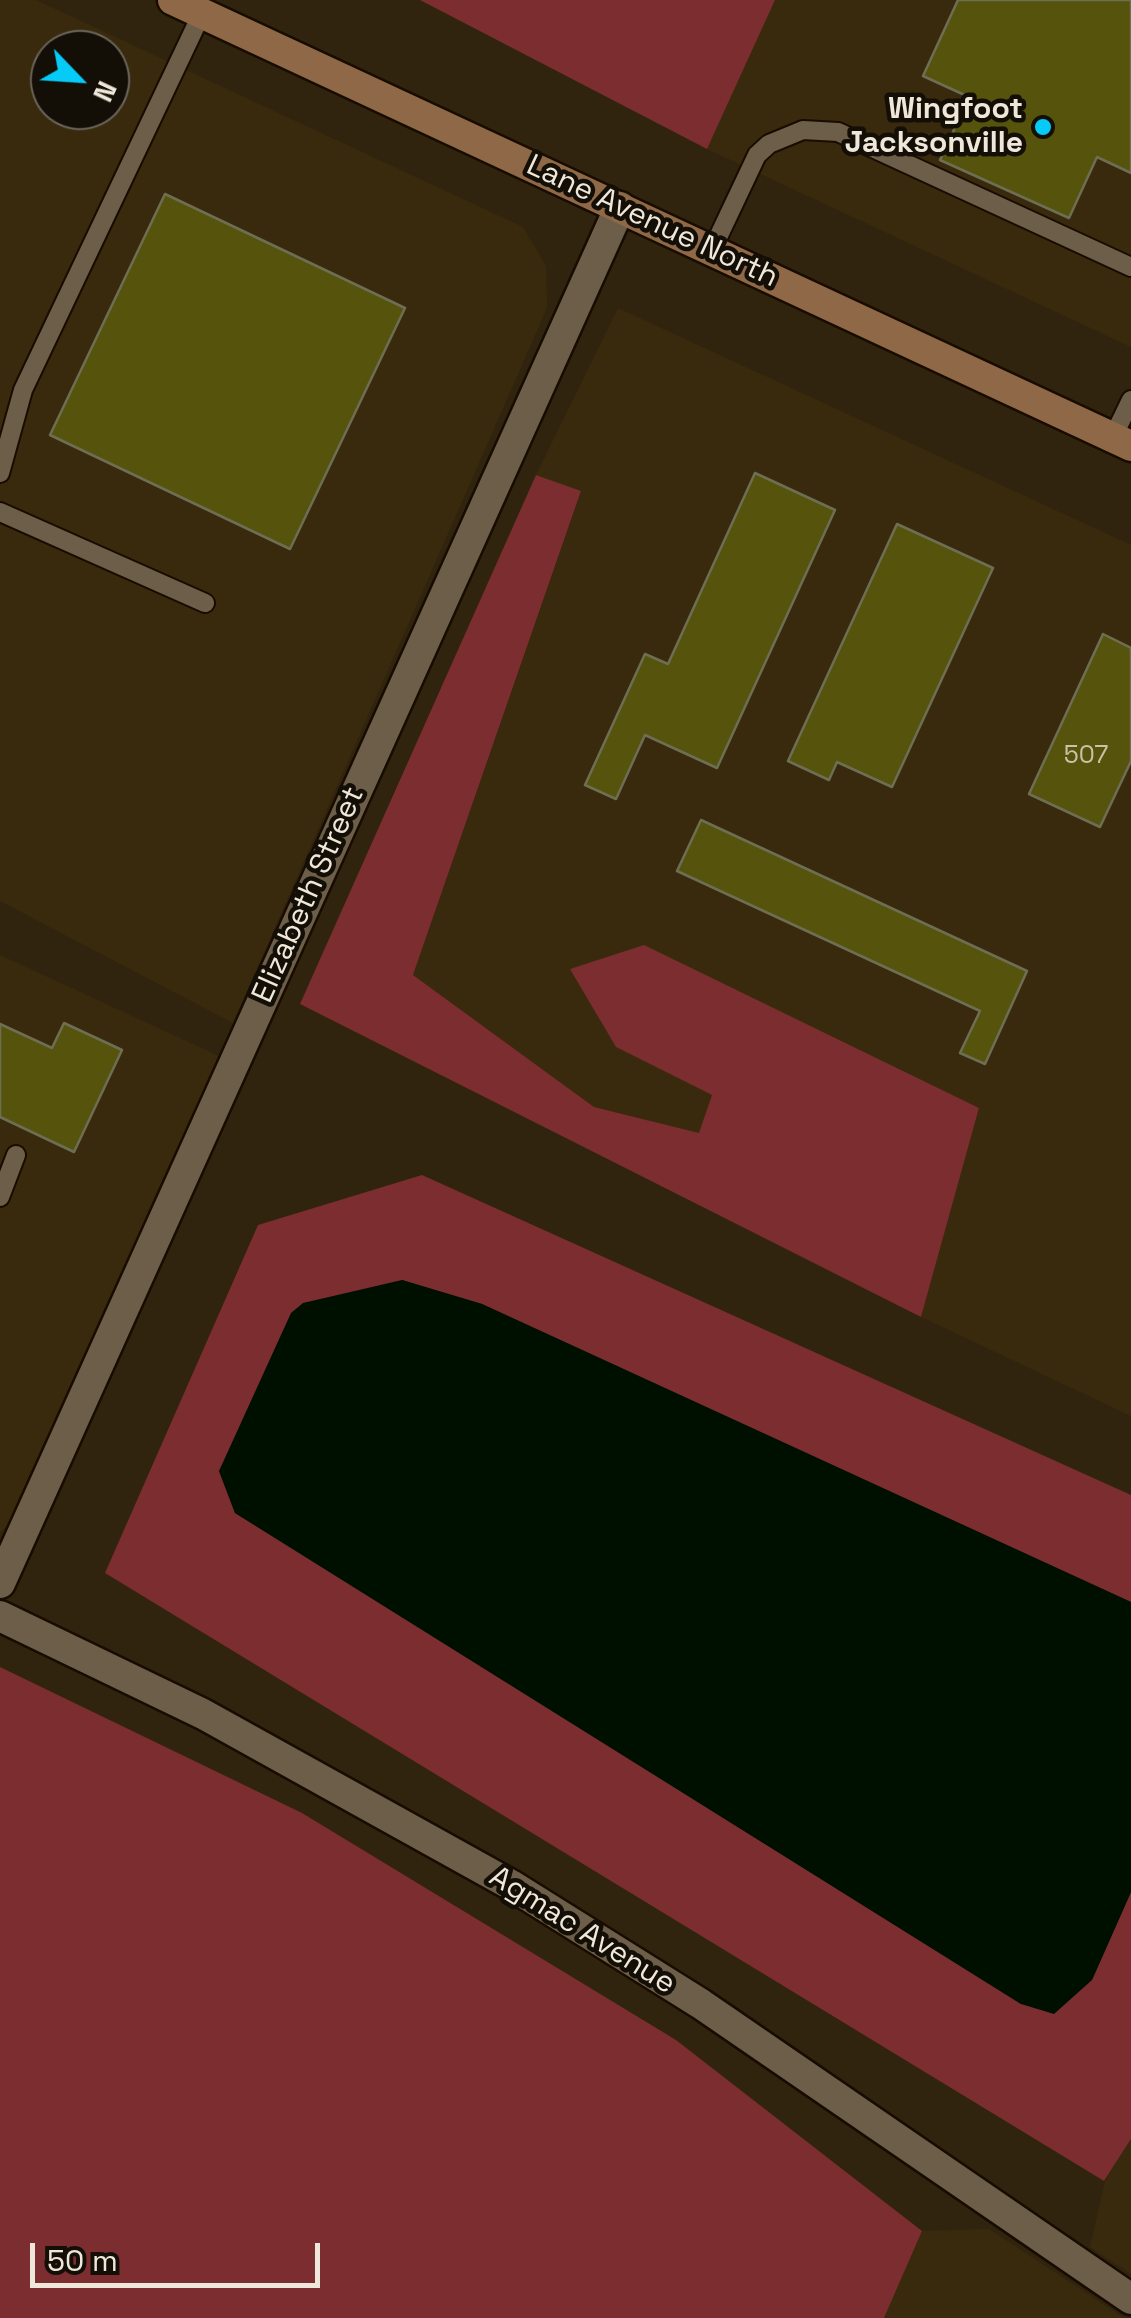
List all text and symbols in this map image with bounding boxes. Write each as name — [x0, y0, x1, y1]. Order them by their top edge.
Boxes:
north arrow — [30, 30, 130, 130]
text: N — [85, 76, 126, 108]
place label: Wingfoot Jacksonville — [845, 92, 1023, 162]
marker: Wingfoot Jacksonville — [1032, 116, 1054, 138]
street label: Lane Avenue North — [521, 148, 783, 296]
house number: 507 — [1064, 741, 1108, 771]
street label: Elizabeth Street — [245, 781, 373, 1009]
street label: Agmac Avenue — [482, 1859, 682, 2003]
scale bar — [35, 2223, 325, 2285]
text: 50 m — [47, 2241, 118, 2280]

